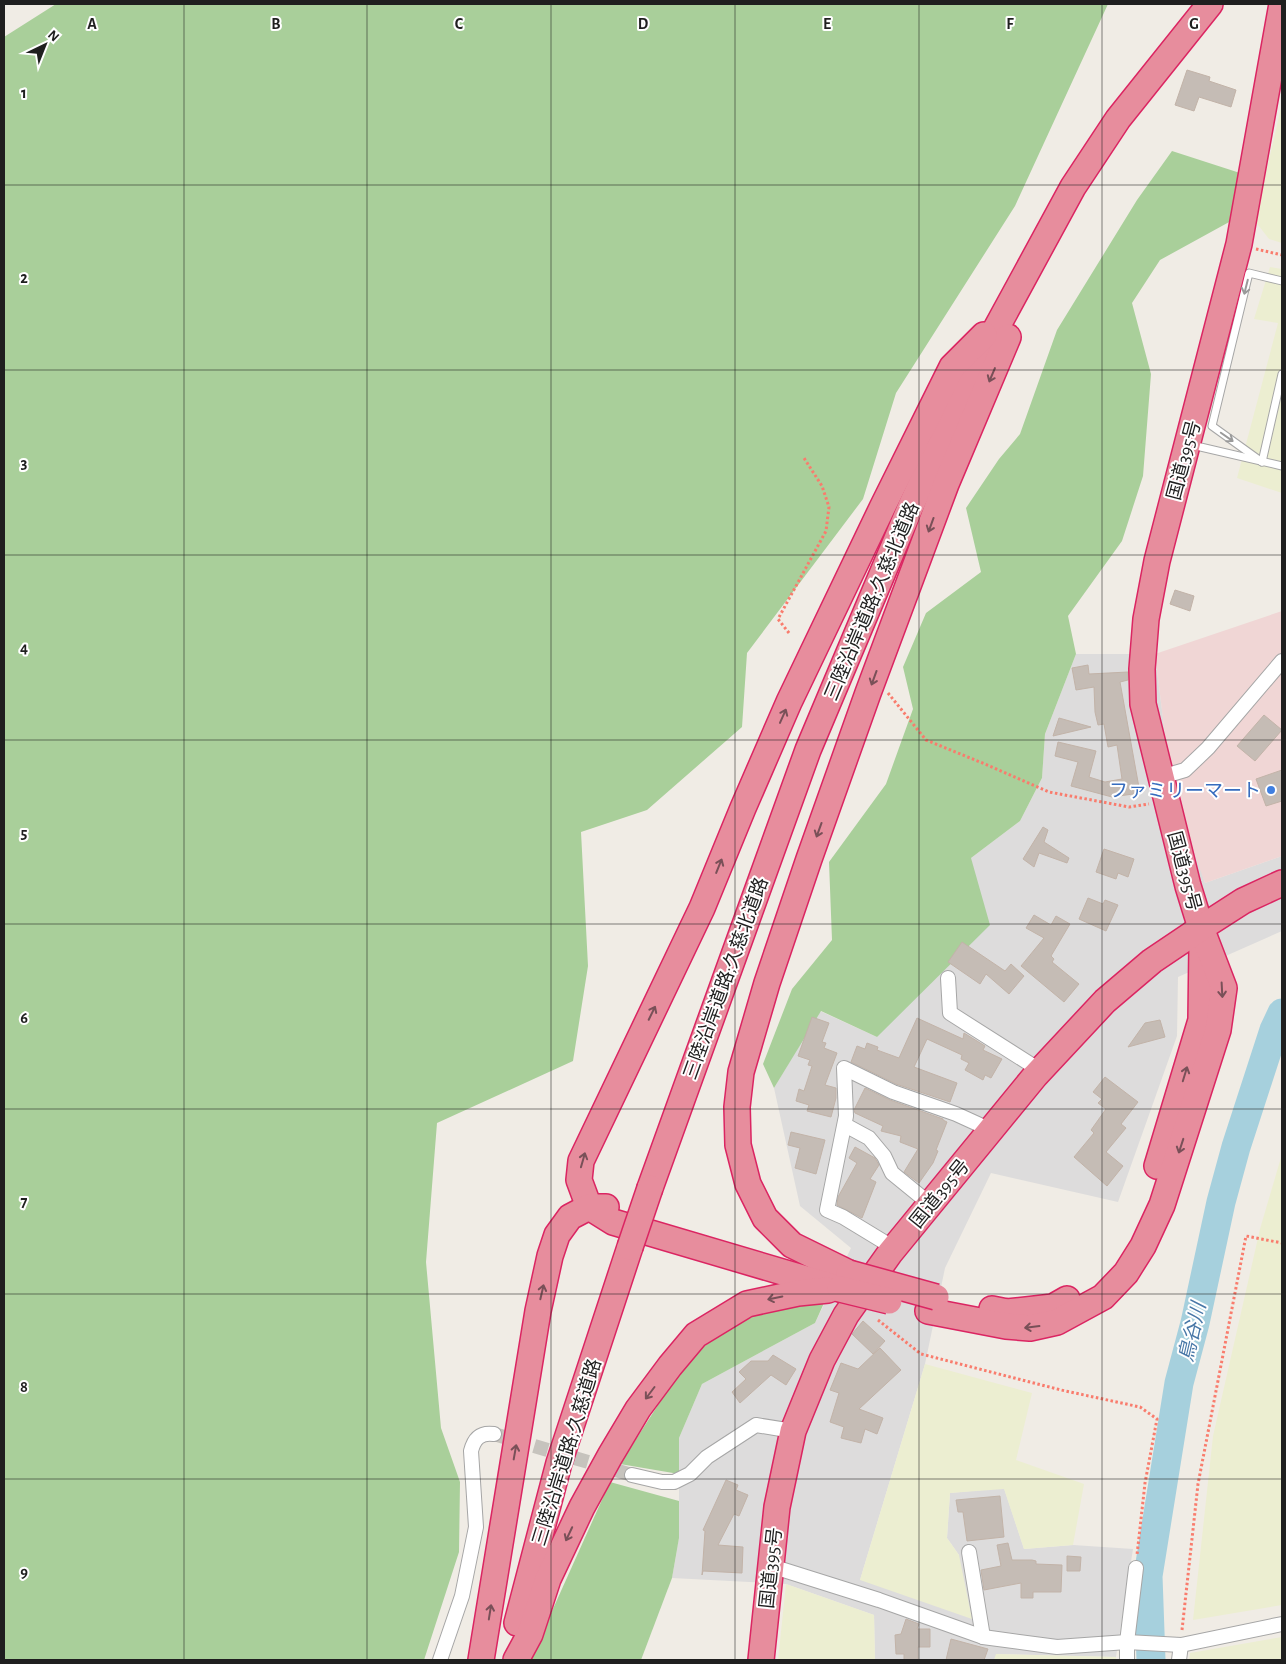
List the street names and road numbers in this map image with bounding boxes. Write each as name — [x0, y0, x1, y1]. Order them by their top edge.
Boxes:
street label: 国道395号 — [1164, 418, 1204, 502]
street label: 三陸沿岸道路;久慈北道路 — [820, 499, 923, 703]
street label: 国道395号 — [1164, 829, 1204, 913]
street label: 三陸沿岸道路;久慈北道路 — [679, 874, 772, 1082]
street label: 国道395号 — [906, 1156, 973, 1232]
street label: 三陸沿岸道路;久慈道路 — [528, 1356, 605, 1548]
street label: 国道395号 — [757, 1526, 785, 1610]

